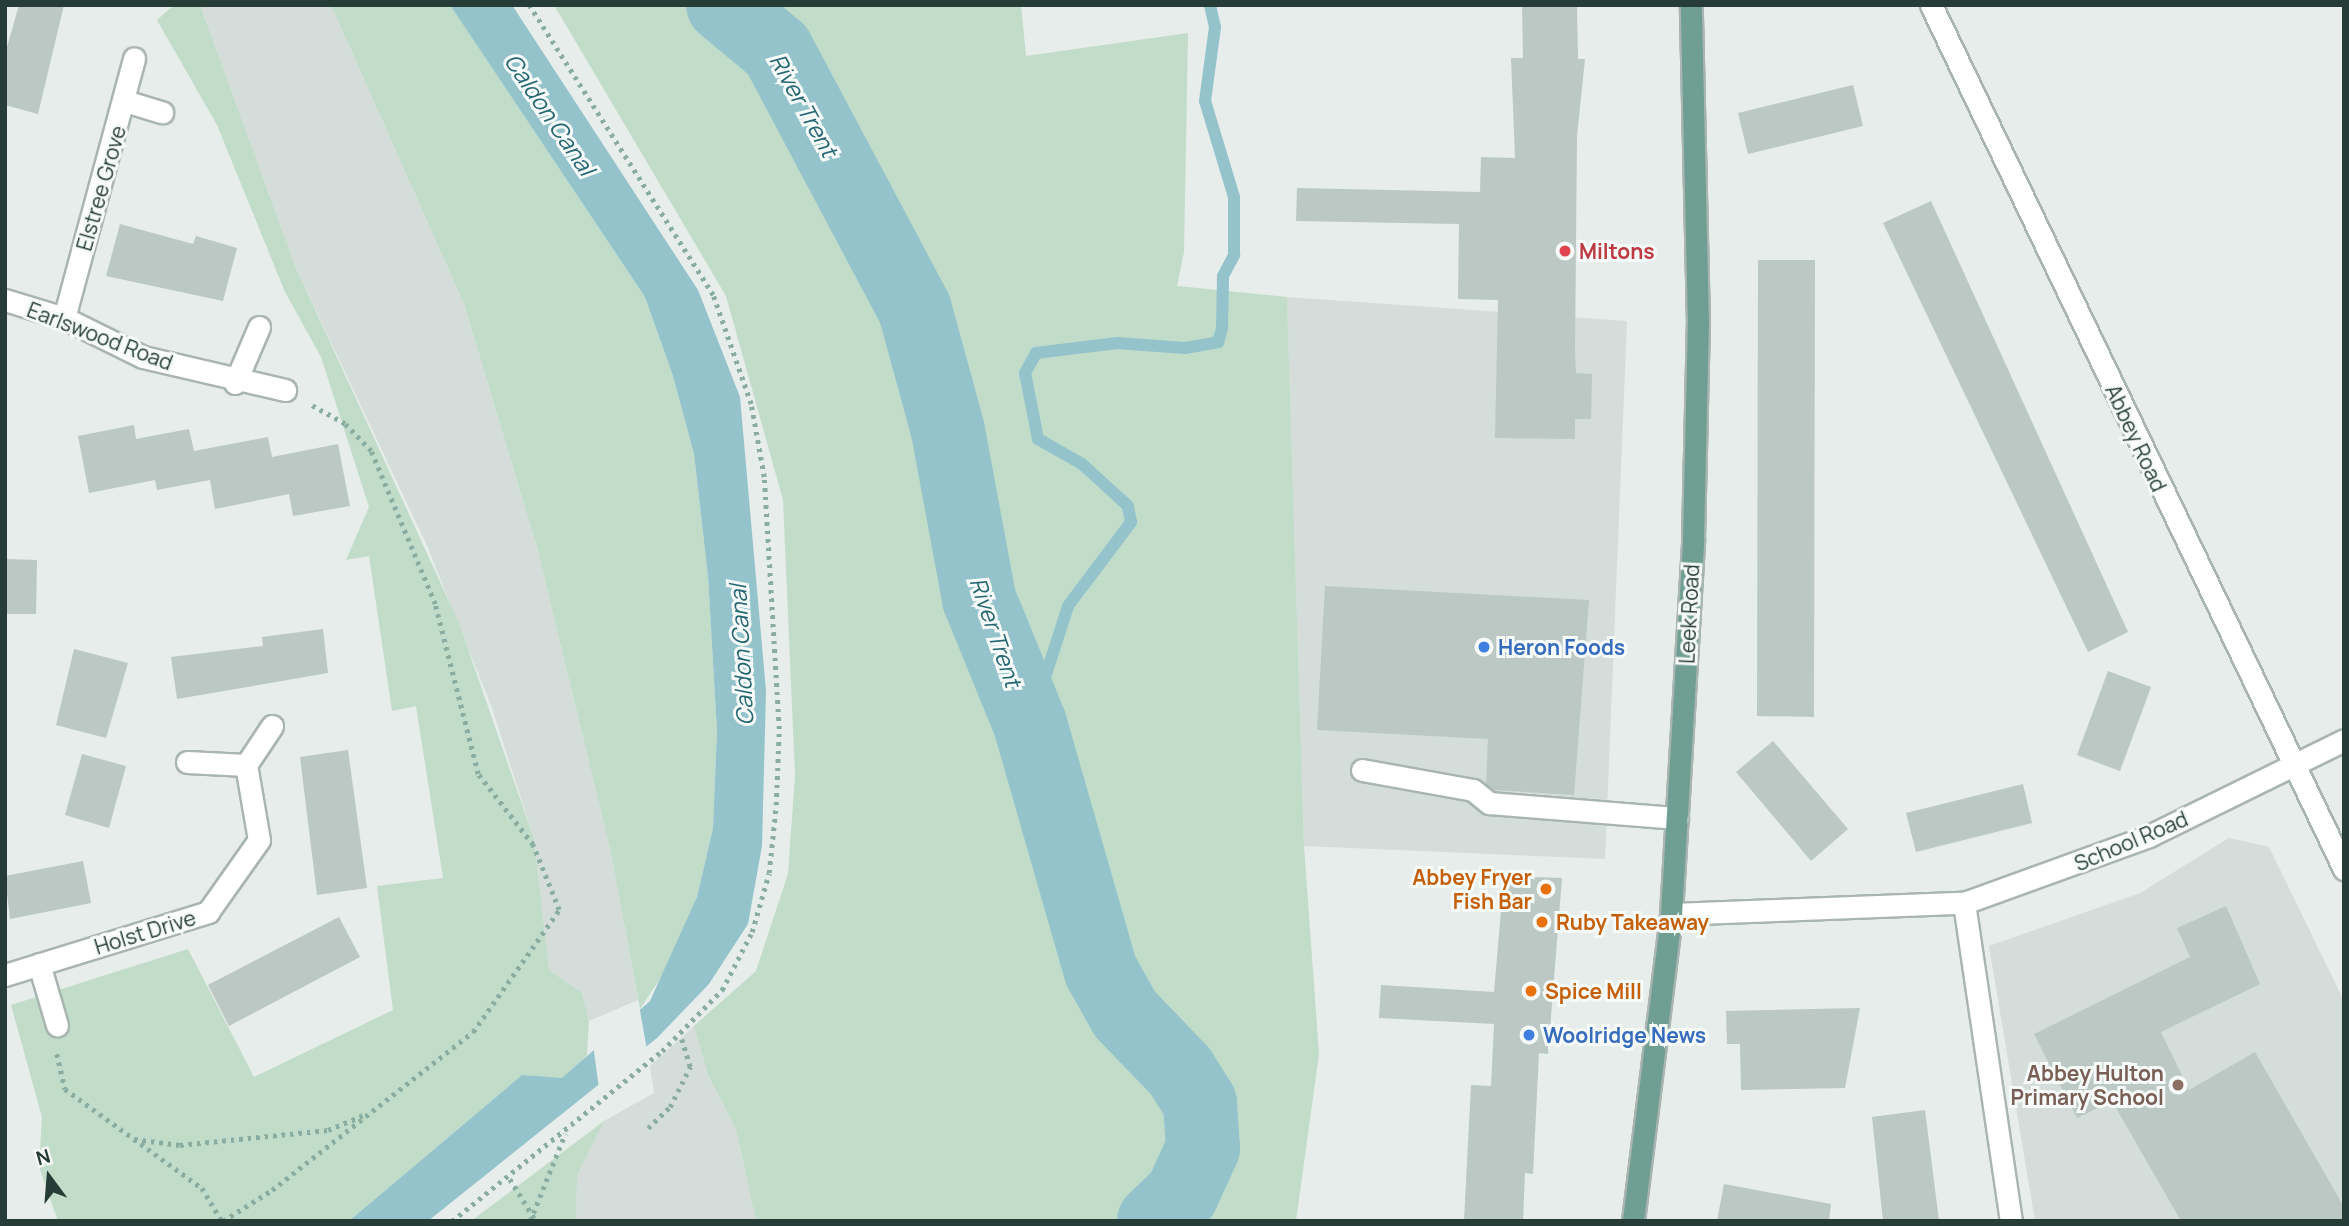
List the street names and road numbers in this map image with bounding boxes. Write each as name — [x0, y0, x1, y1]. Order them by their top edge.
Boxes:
street label: Elstree Grove — [71, 122, 131, 254]
street label: Earlswood Road — [24, 297, 176, 375]
street label: Abbey Road — [2100, 380, 2172, 496]
street label: Leek Road — [1674, 564, 1704, 664]
street label: School Road — [2070, 806, 2192, 876]
street label: Holst Drive — [91, 905, 199, 959]

